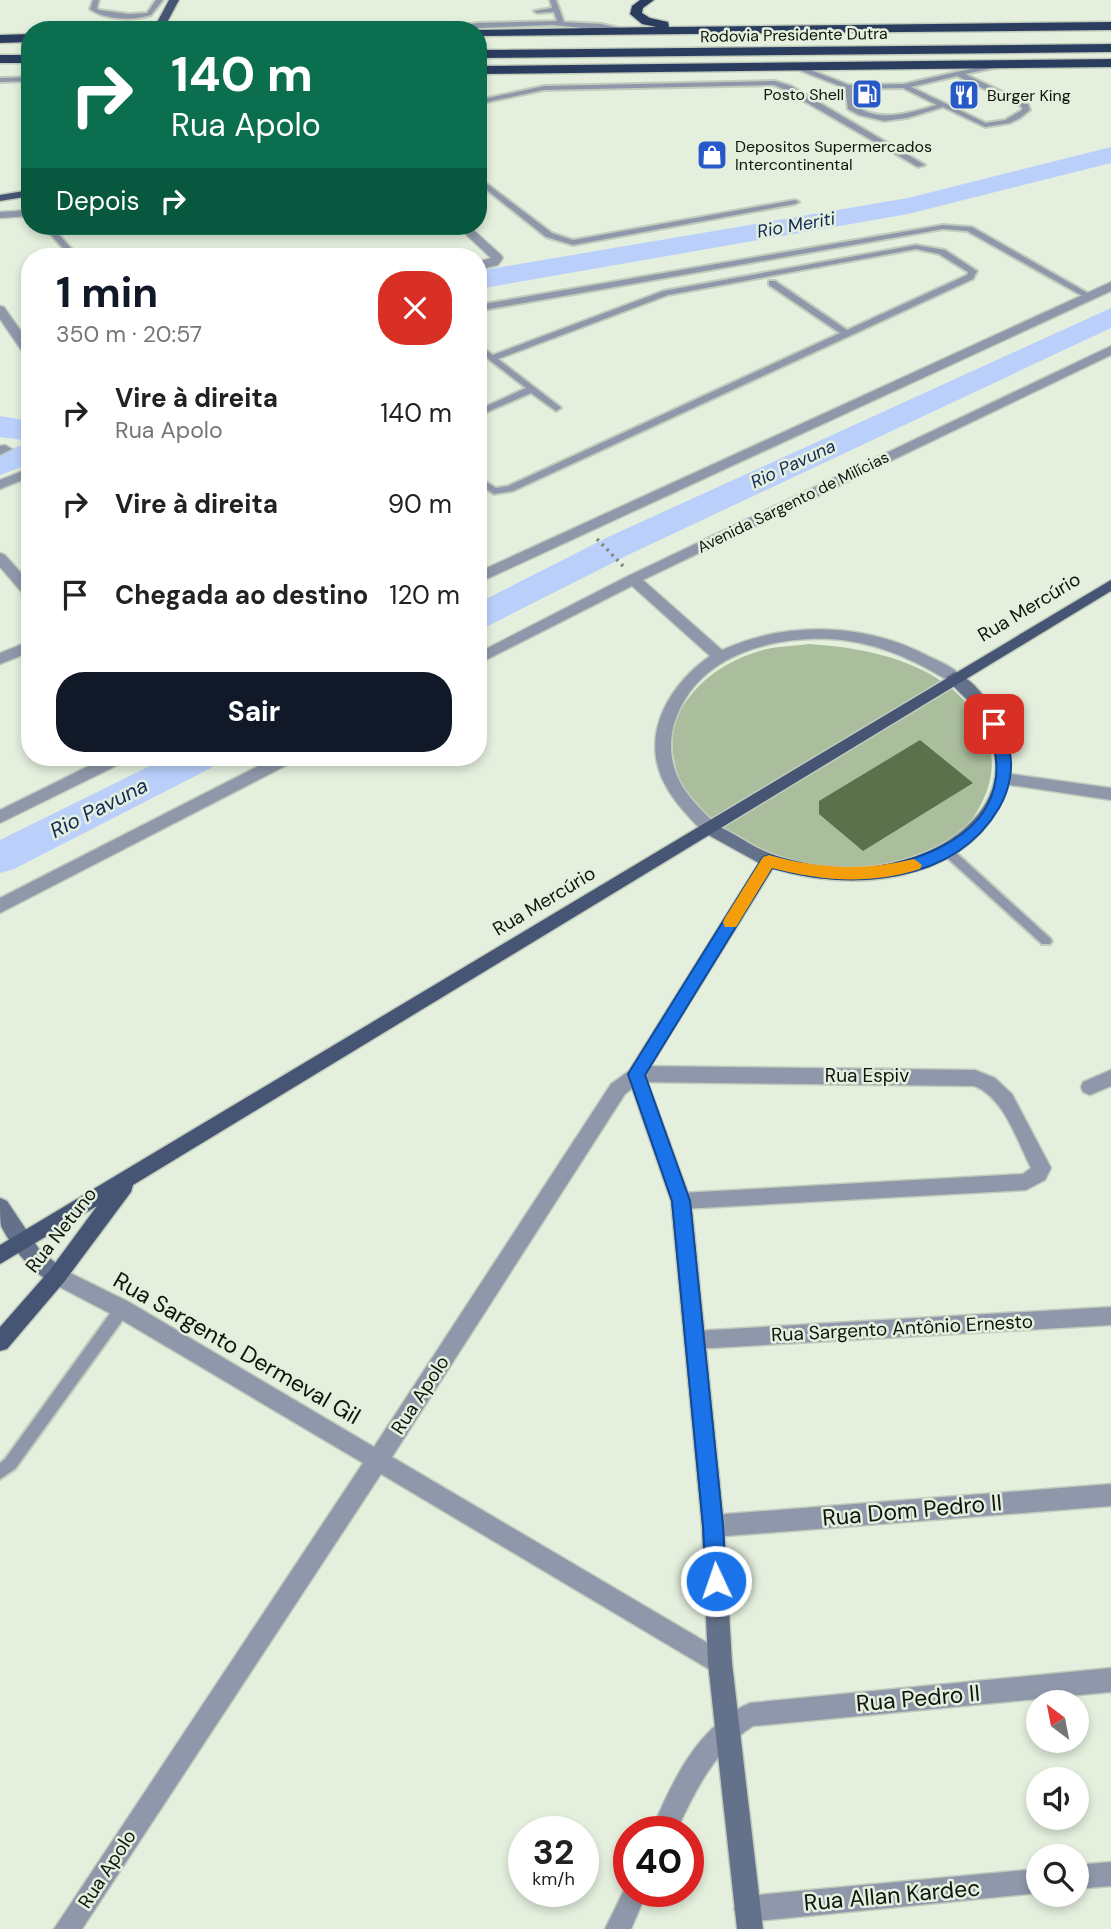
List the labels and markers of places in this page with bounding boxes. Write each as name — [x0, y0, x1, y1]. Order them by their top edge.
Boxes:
fuel station icon: Posto Shell — [850, 77, 884, 111]
restaurant icon: Burger King — [947, 78, 981, 112]
place label: Posto Shell — [764, 84, 844, 105]
place label: Burger King — [987, 85, 1071, 106]
place label: Depositos Supermercados Intercontinental — [735, 136, 932, 175]
shop icon: Depositos Supermercados Intercontinental — [695, 138, 729, 172]
pin — [964, 694, 1024, 754]

